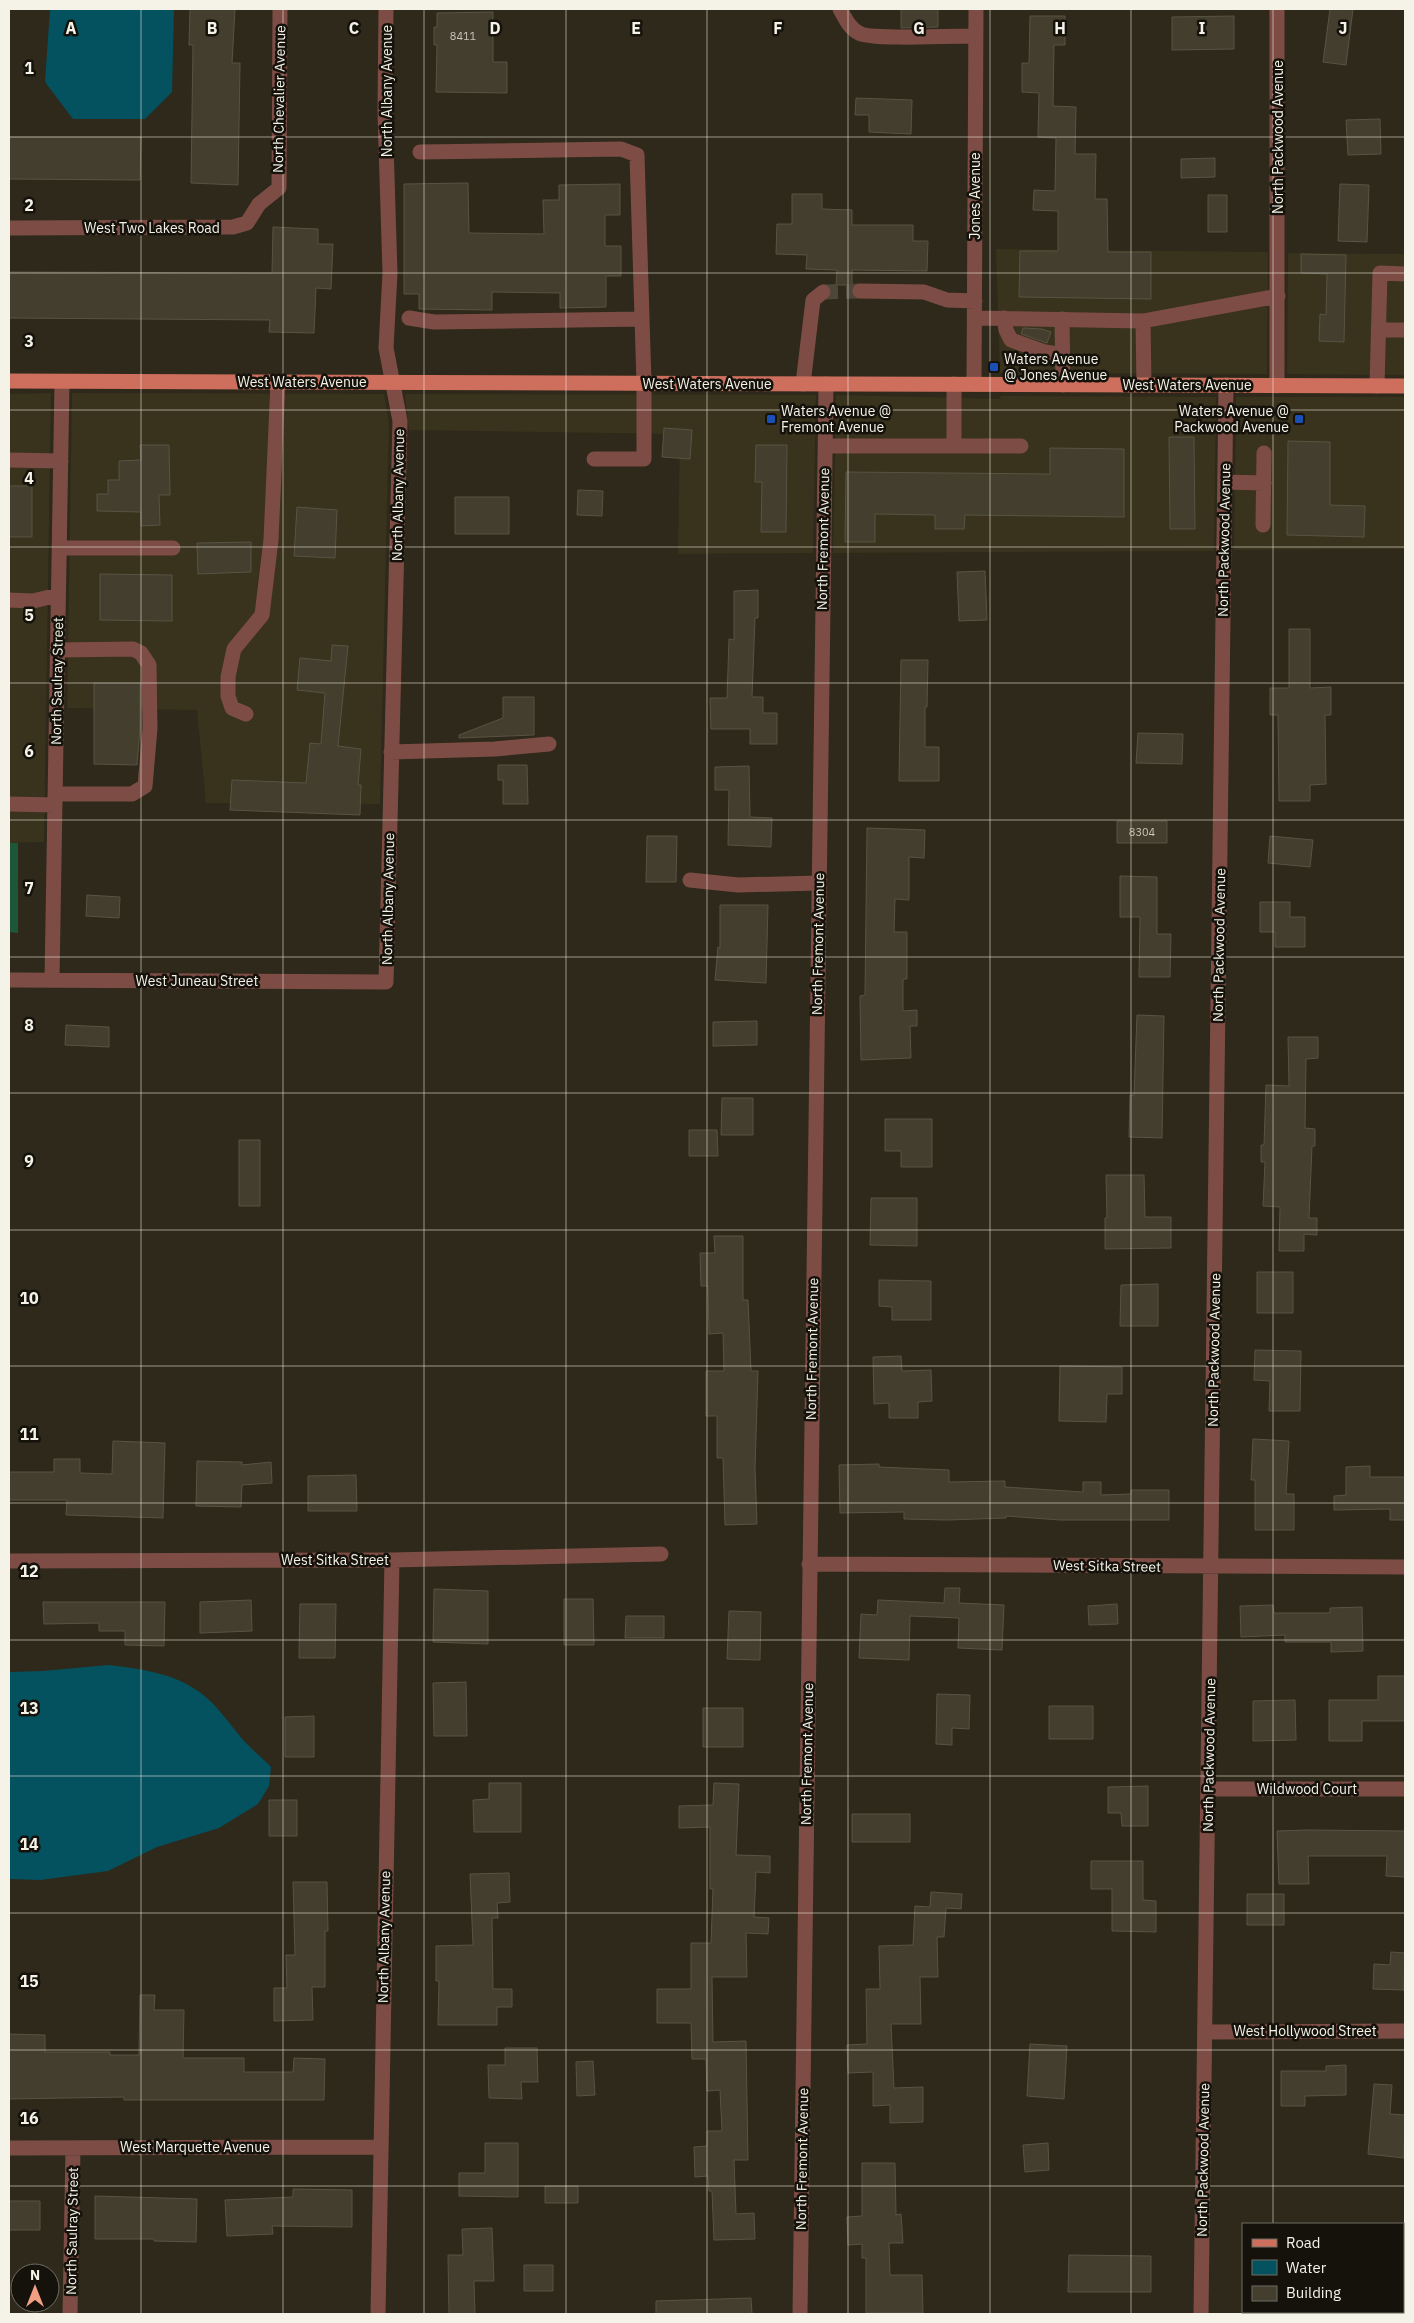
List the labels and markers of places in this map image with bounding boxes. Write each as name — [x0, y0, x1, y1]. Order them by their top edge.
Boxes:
place label: Waters Avenue @ Jones Avenue — [1004, 350, 1108, 384]
marker: Waters Avenue @ Jones Avenue — [988, 361, 1000, 373]
place label: Waters Avenue @ Fremont Avenue — [781, 402, 891, 436]
place label: Waters Avenue @ Packwood Avenue — [1174, 402, 1289, 436]
marker: Waters Avenue @ Fremont Avenue — [765, 413, 777, 425]
marker: Waters Avenue @ Packwood Avenue — [1293, 413, 1305, 425]

